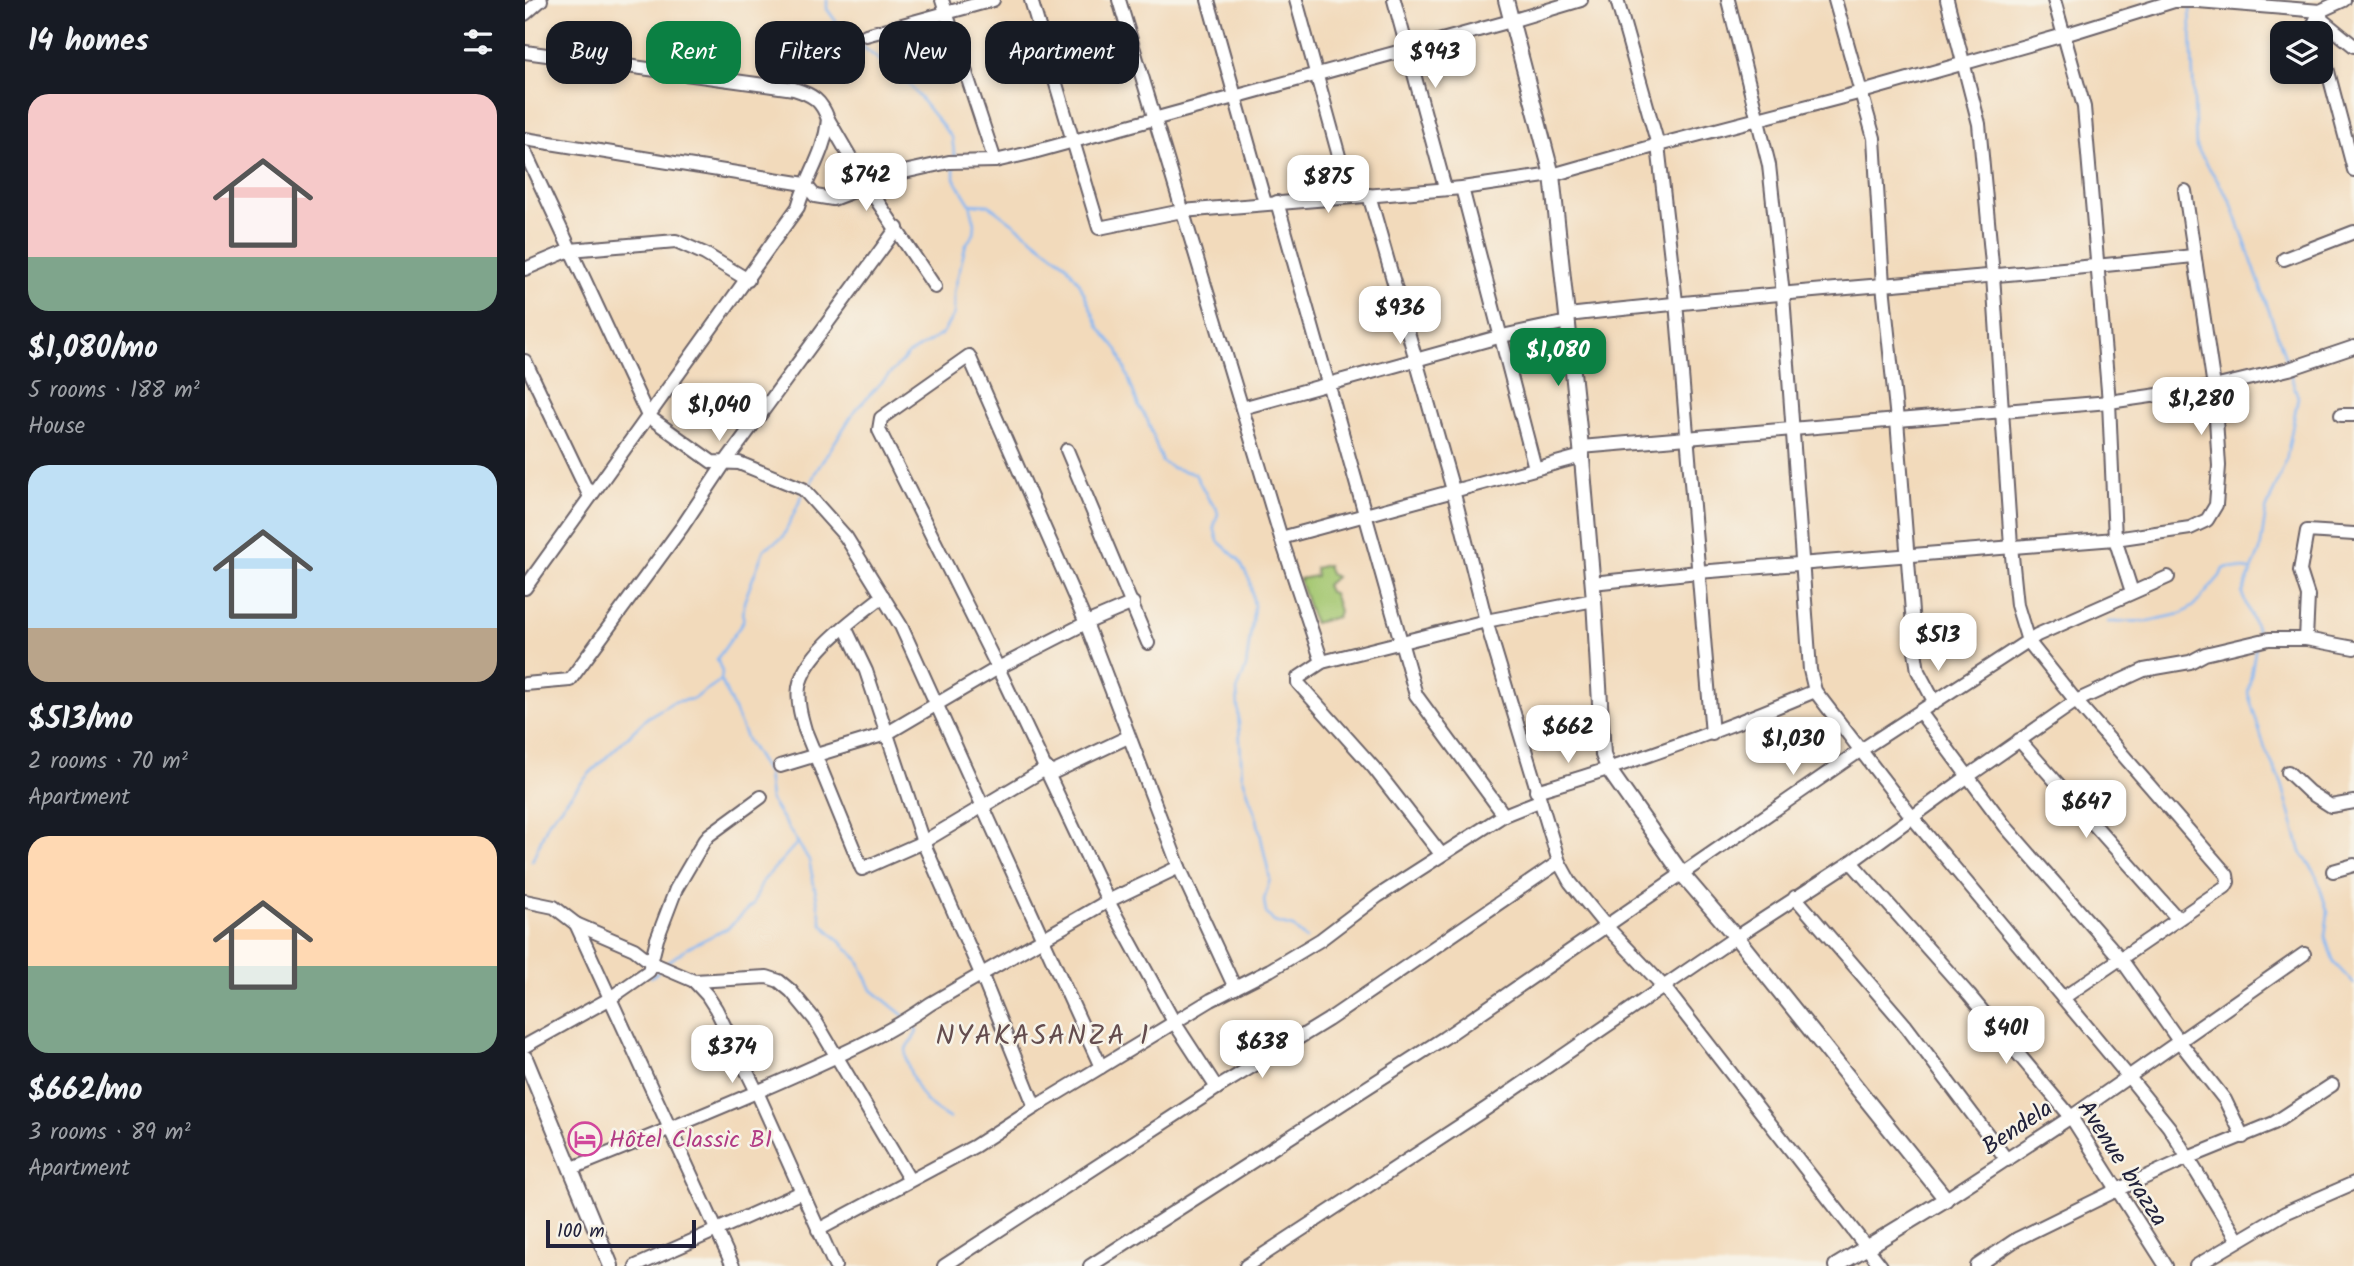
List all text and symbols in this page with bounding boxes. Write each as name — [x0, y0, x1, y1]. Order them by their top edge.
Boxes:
text: 14 homes — [28, 18, 149, 66]
chip: Buy — [546, 21, 632, 84]
chip: Rent — [646, 21, 741, 84]
chip: Filters — [755, 21, 865, 84]
chip: New — [879, 21, 971, 84]
chip: Apartment — [985, 21, 1139, 84]
map controls — [2270, 21, 2333, 84]
button: layers — [2270, 21, 2333, 84]
icon: filters — [459, 23, 497, 61]
pin: $943 — [1394, 31, 1476, 90]
text: $943 — [1410, 35, 1460, 71]
icon: home — [200, 140, 326, 266]
pin: $742 — [825, 154, 907, 213]
pin: $875 — [1287, 156, 1369, 215]
text: $742 — [841, 158, 891, 194]
text: $875 — [1303, 160, 1353, 196]
pin: $936 — [1359, 286, 1441, 346]
text: $936 — [1375, 291, 1425, 327]
text: $1,080/mo — [28, 325, 158, 373]
pin: $1,080 — [1501, 328, 1615, 388]
text: $1,080 — [1526, 333, 1590, 369]
text: 5 rooms · 188 m² — [28, 373, 200, 409]
pin: $1,280 — [2144, 378, 2258, 437]
text: $1,280 — [2168, 382, 2234, 418]
pin: $1,040 — [662, 384, 776, 443]
text: $1,040 — [688, 388, 750, 424]
text: House — [28, 409, 85, 445]
icon: home — [200, 511, 326, 637]
pin: $513 — [1897, 614, 1979, 673]
text: $513 — [1916, 618, 1960, 654]
text: $513/mo — [28, 696, 133, 744]
pin: $662 — [1527, 706, 1609, 765]
text: $662 — [1542, 710, 1594, 746]
pin: $1,030 — [1736, 718, 1850, 777]
text: $1,030 — [1762, 722, 1824, 758]
text: 2 rooms · 70 m² — [28, 744, 188, 780]
text: Apartment — [28, 780, 130, 816]
pin: $647 — [2045, 780, 2127, 840]
text: $647 — [2061, 785, 2111, 821]
icon: home — [200, 882, 326, 1008]
pin: $401 — [1965, 1006, 2047, 1066]
text: $401 — [1984, 1011, 2028, 1047]
district label: NYAKASANZA 1 — [936, 1014, 1150, 1059]
pin: $638 — [1221, 1020, 1303, 1080]
text: $638 — [1236, 1025, 1288, 1061]
pin: $374 — [691, 1026, 773, 1085]
text: $374 — [707, 1030, 757, 1066]
text: $662/mo — [28, 1067, 142, 1115]
street label: Bendela — [1974, 1090, 2061, 1166]
street label: Avenue brazza — [2066, 1093, 2177, 1235]
text: 3 rooms · 89 m² — [28, 1115, 191, 1151]
hotel icon: Hôtel Classic B1 — [566, 1120, 604, 1158]
place label: Hôtel Classic B1 — [609, 1121, 772, 1160]
text: Apartment — [28, 1151, 130, 1187]
scale bar — [546, 1217, 697, 1249]
text: 100 m — [557, 1217, 605, 1247]

